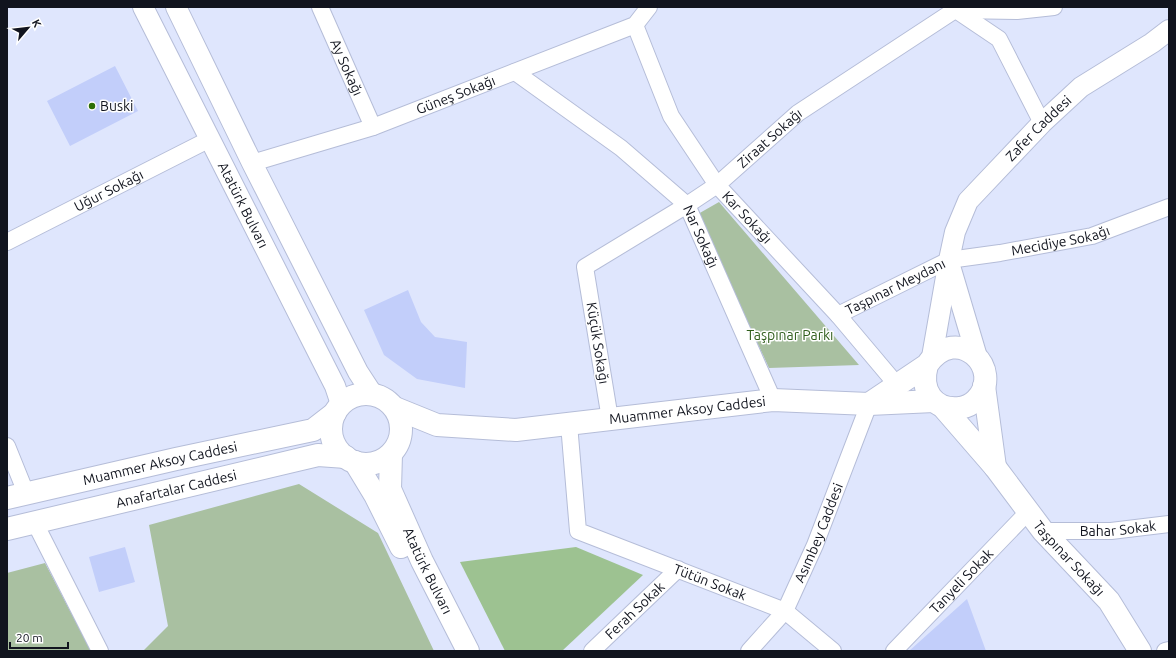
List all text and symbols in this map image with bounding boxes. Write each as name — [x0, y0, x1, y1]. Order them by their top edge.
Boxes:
north arrow — [8, 8, 48, 48]
text: K — [30, 17, 44, 30]
street label: Ay Sokağı — [327, 37, 366, 98]
street label: Güneş Sokağı — [414, 72, 498, 117]
street label: Zafer Caddesi — [1002, 92, 1075, 164]
place label: Buski — [100, 98, 133, 114]
marker: Buski — [87, 101, 97, 111]
street label: Ziraat Sokağı — [734, 105, 805, 171]
street label: Atatürk Bulvarı — [215, 159, 272, 251]
street label: Uğur Sokağı — [71, 166, 146, 215]
street label: Kar Sokağı — [719, 188, 775, 247]
street label: Nar Sokağı — [680, 203, 722, 270]
street label: Mecidiye Sokağı — [1010, 222, 1112, 259]
street label: Taşpınar Meydanı — [843, 255, 948, 318]
street label: Küçük Sokağı — [584, 301, 612, 385]
park label: Taşpınar Parkı — [746, 327, 834, 343]
street label: Muammer Aksoy Caddesi — [608, 393, 767, 427]
street label: Muammer Aksoy Caddesi — [81, 438, 239, 488]
street label: Anafartalar Caddesi — [114, 467, 238, 511]
street label: Asımbey Caddesi — [791, 481, 846, 585]
street label: Taşpınar Sokağı — [1030, 517, 1108, 599]
street label: Bahar Sokak — [1080, 518, 1157, 539]
street label: Atatürk Bulvarı — [400, 525, 456, 617]
street label: Tanyeli Sokak — [926, 545, 996, 617]
street label: Tütün Sokak — [671, 561, 749, 603]
street label: Ferah Sokak — [602, 578, 668, 642]
scale bar — [10, 624, 68, 650]
text: 20 m — [16, 631, 43, 644]

